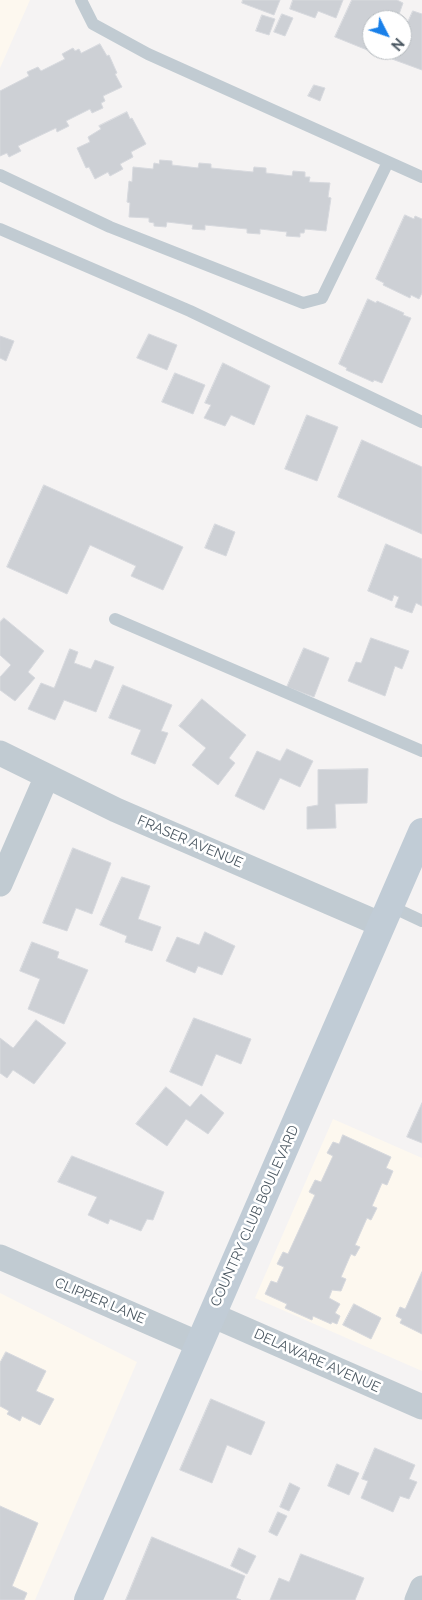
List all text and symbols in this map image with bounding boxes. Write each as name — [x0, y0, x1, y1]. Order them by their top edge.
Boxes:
north arrow — [362, 10, 412, 60]
text: N — [388, 35, 407, 53]
street label: FRASER AVENUE — [135, 812, 245, 872]
street label: COUNTRY CLUB BOULEVARD — [207, 1123, 303, 1309]
street label: CLIPPER LANE — [52, 1274, 148, 1328]
street label: DELAWARE AVENUE — [251, 1326, 383, 1396]

